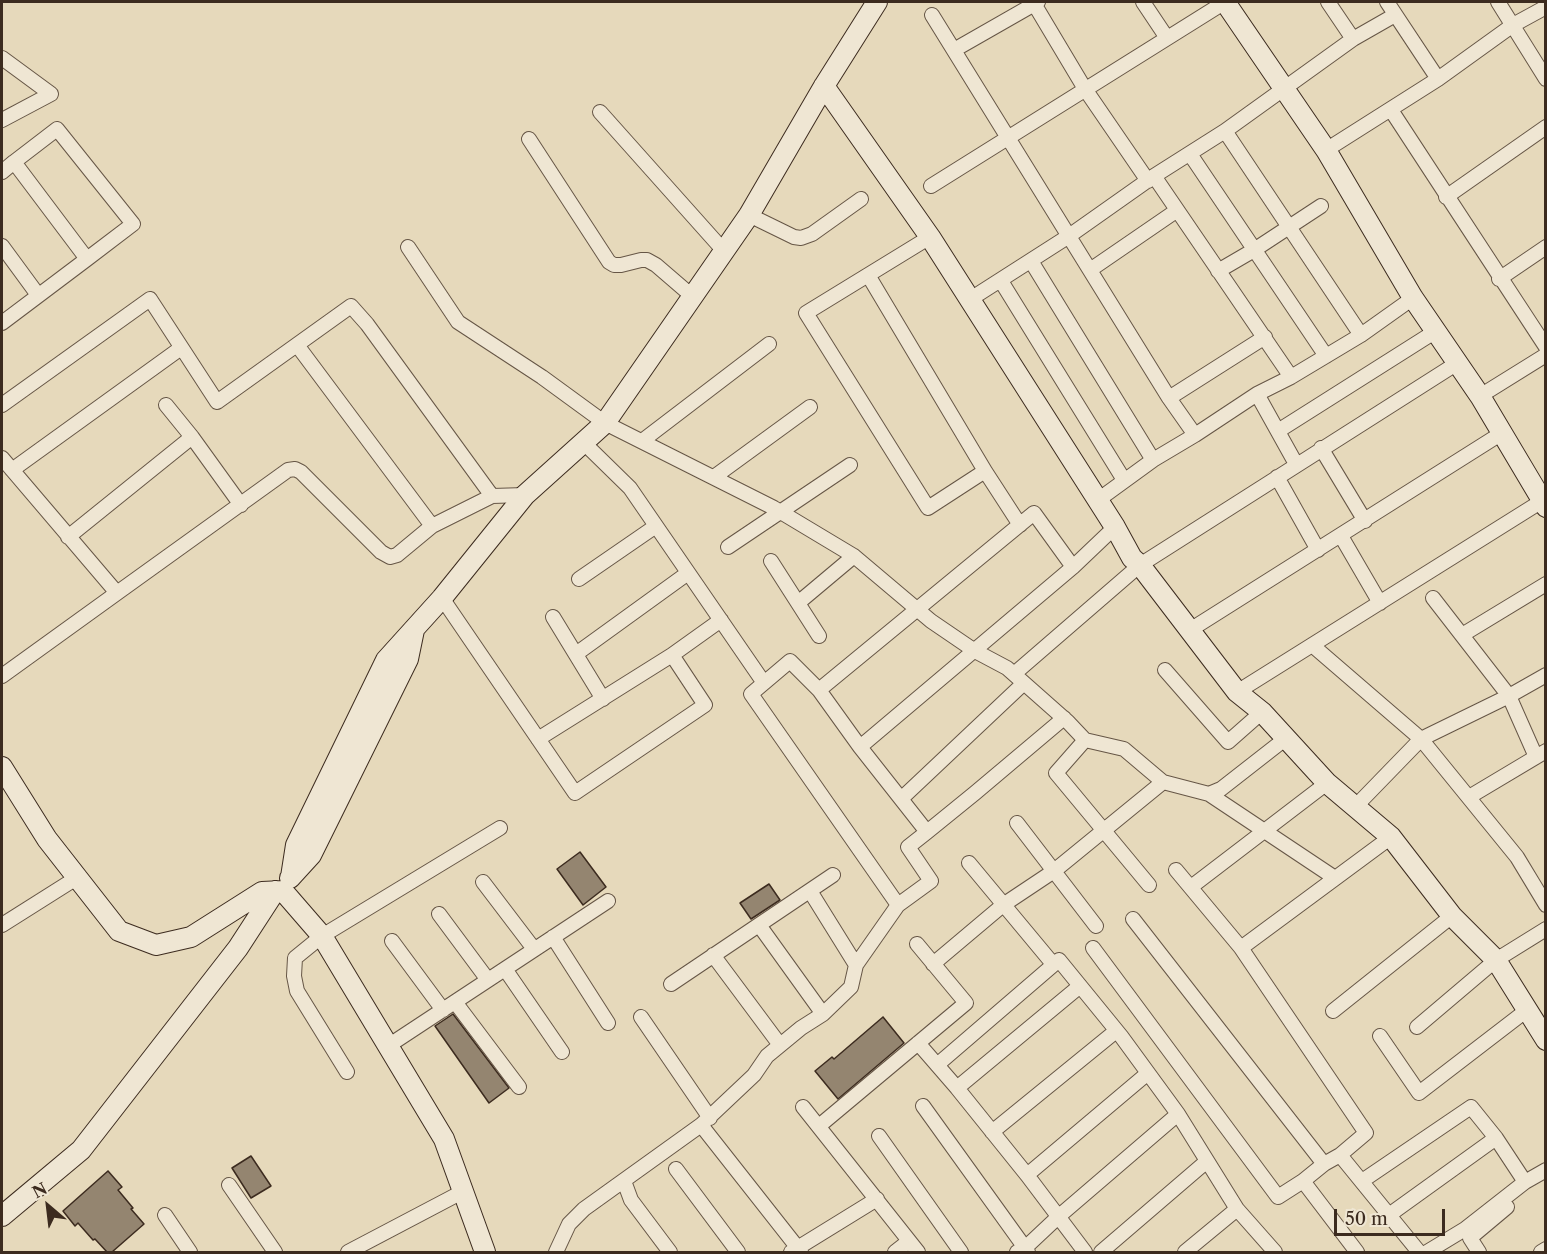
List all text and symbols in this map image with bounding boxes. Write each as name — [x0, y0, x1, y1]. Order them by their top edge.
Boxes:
north arrow — [18, 1176, 78, 1236]
text: N — [29, 1178, 50, 1202]
scale bar — [1337, 1197, 1448, 1235]
text: 50 m — [1345, 1208, 1388, 1230]

